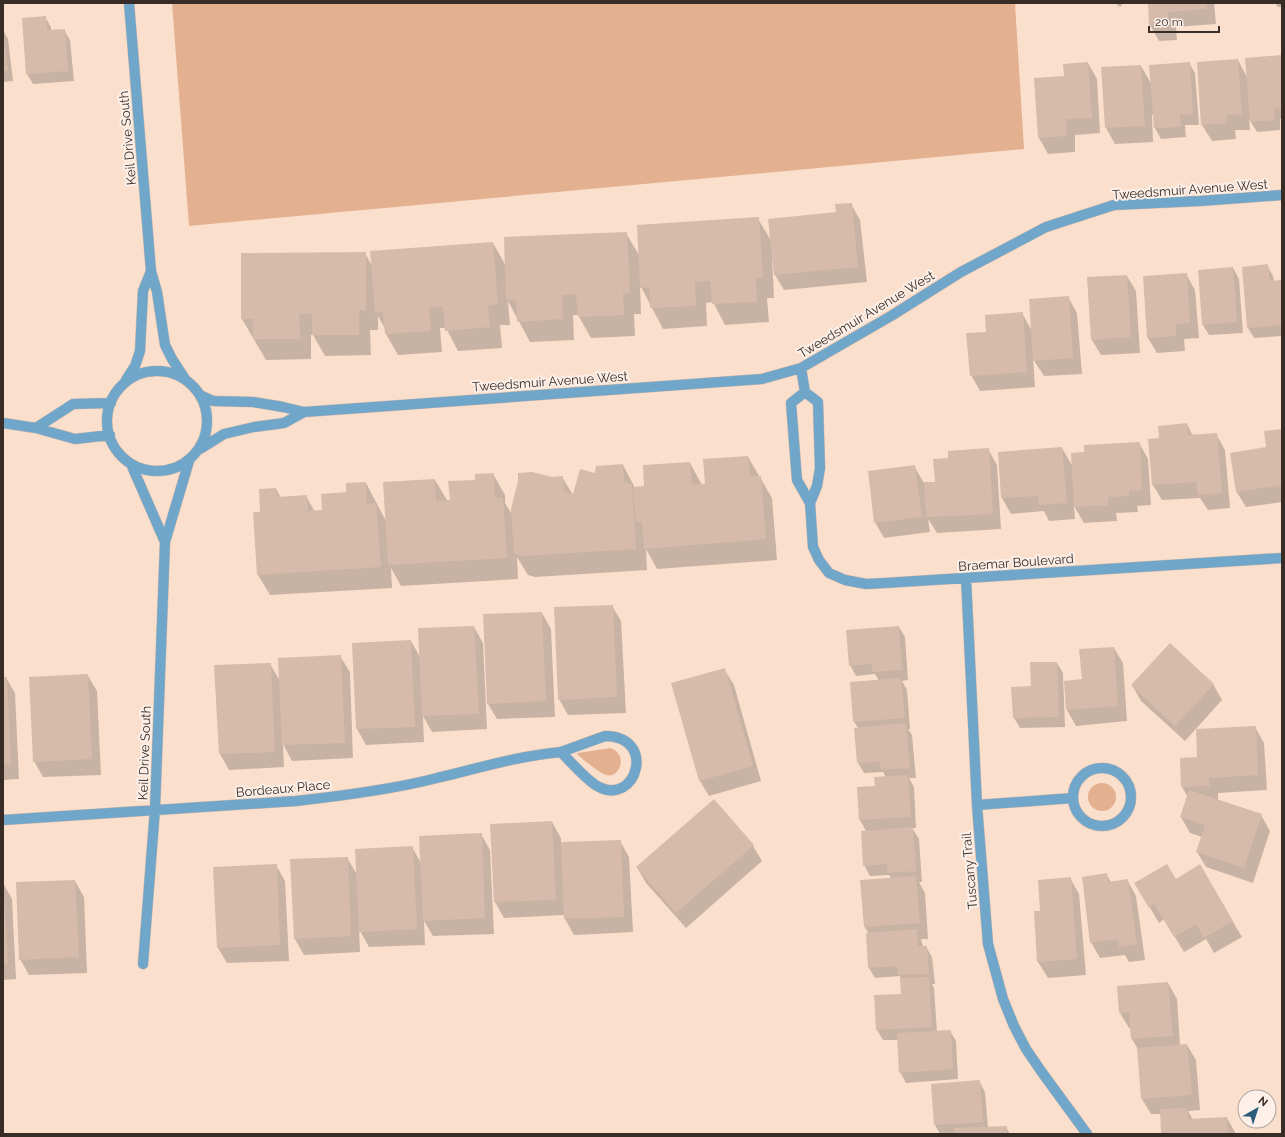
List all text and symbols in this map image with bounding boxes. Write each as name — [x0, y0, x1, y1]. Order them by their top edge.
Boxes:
scale bar — [1149, 8, 1219, 34]
text: 20 m — [1155, 15, 1183, 29]
street label: Keil Drive South — [116, 90, 139, 186]
street label: Tweedsmuir Avenue West — [1112, 177, 1269, 202]
street label: Tweedsmuir Avenue West — [796, 268, 938, 361]
street label: Tweedsmuir Avenue West — [472, 369, 629, 394]
street label: Braemar Boulevard — [958, 551, 1074, 574]
street label: Keil Drive South — [135, 706, 154, 801]
street label: Bordeaux Place — [235, 777, 331, 800]
street label: Tuscany Trail — [959, 832, 980, 910]
north arrow — [1237, 1089, 1277, 1129]
text: N — [1256, 1094, 1270, 1109]

